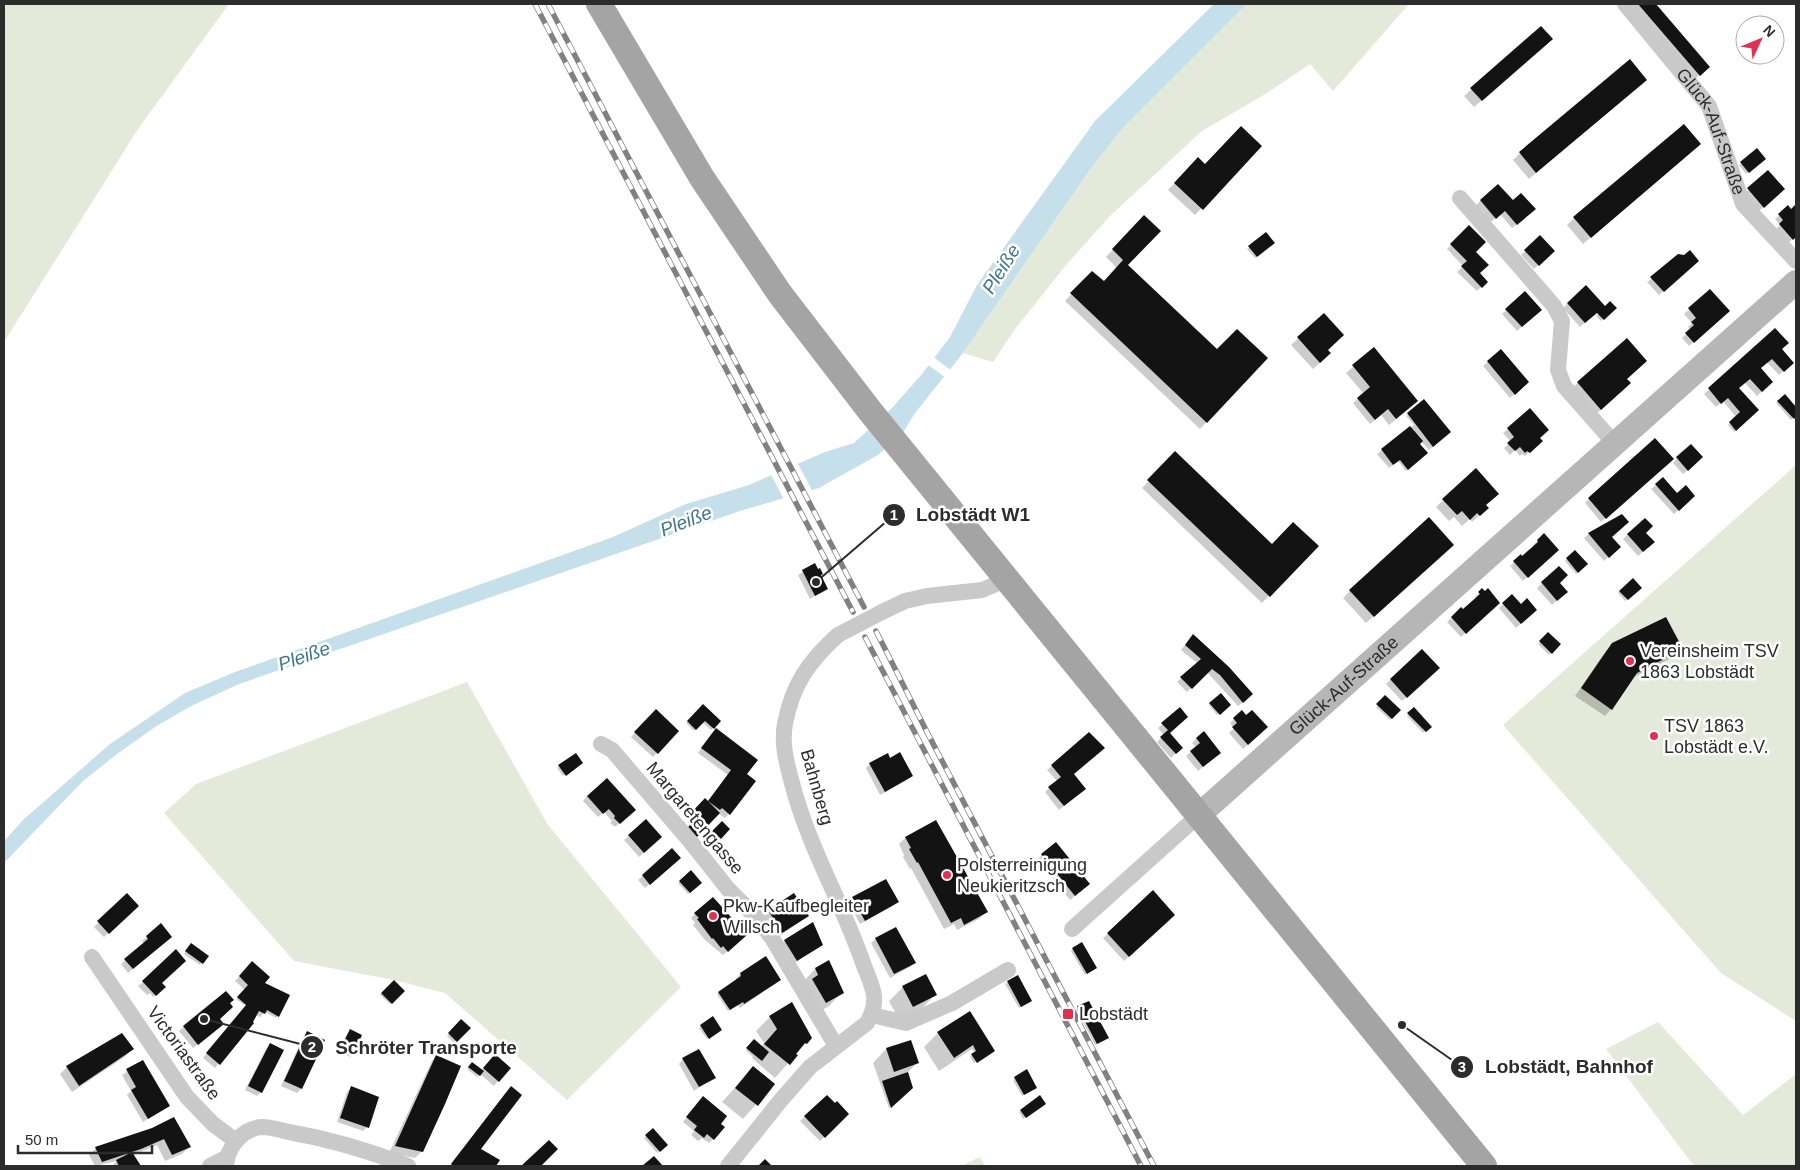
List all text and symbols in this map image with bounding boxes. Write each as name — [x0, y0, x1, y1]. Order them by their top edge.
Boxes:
north arrow — [1735, 15, 1785, 65]
text: N — [1760, 22, 1779, 40]
street label: Glück-Auf-Straße — [1672, 64, 1749, 198]
water label: Pleiße — [978, 241, 1024, 297]
callout: Lobstädt W1 — [881, 498, 1040, 532]
water label: Pleiße — [657, 502, 715, 540]
text: Lobstädt W1 — [916, 504, 1030, 525]
text: 1 — [890, 506, 898, 523]
street label: Glück-Auf-Straße — [1285, 632, 1402, 740]
water label: Pleiße — [275, 637, 333, 675]
place label: Vereinsheim TSV 1863 Lobstädt — [1640, 641, 1779, 682]
marker: Vereinsheim TSV 1863 Lobstädt — [1624, 655, 1636, 667]
place label: TSV 1863 Lobstädt e.V. — [1664, 716, 1768, 757]
marker: TSV 1863 Lobstädt e.V. — [1648, 730, 1660, 742]
street label: Bahnberg — [797, 747, 837, 827]
street label: Margaretengasse — [642, 758, 748, 878]
place label: Polsterreinigung Neukieritzsch — [957, 855, 1087, 896]
marker: Polsterreinigung Neukieritzsch — [941, 869, 953, 881]
place label: Pkw-Kaufbegleiter Willsch — [723, 896, 869, 937]
marker: Pkw-Kaufbegleiter Willsch — [707, 910, 719, 922]
street label: Victoriastraße — [143, 1002, 225, 1104]
place label: Lobstädt — [1079, 1004, 1148, 1024]
marker: Lobstädt — [1061, 1007, 1075, 1021]
callout: Schröter Transporte — [300, 1030, 526, 1064]
text: Schröter Transporte — [335, 1037, 517, 1058]
text: 2 — [308, 1038, 316, 1055]
callout: Lobstädt, Bahnhof — [1450, 1050, 1662, 1084]
text: Lobstädt, Bahnhof — [1485, 1056, 1654, 1077]
text: 3 — [1458, 1058, 1466, 1075]
scale bar — [18, 1122, 151, 1154]
text: 50 m — [25, 1131, 58, 1148]

